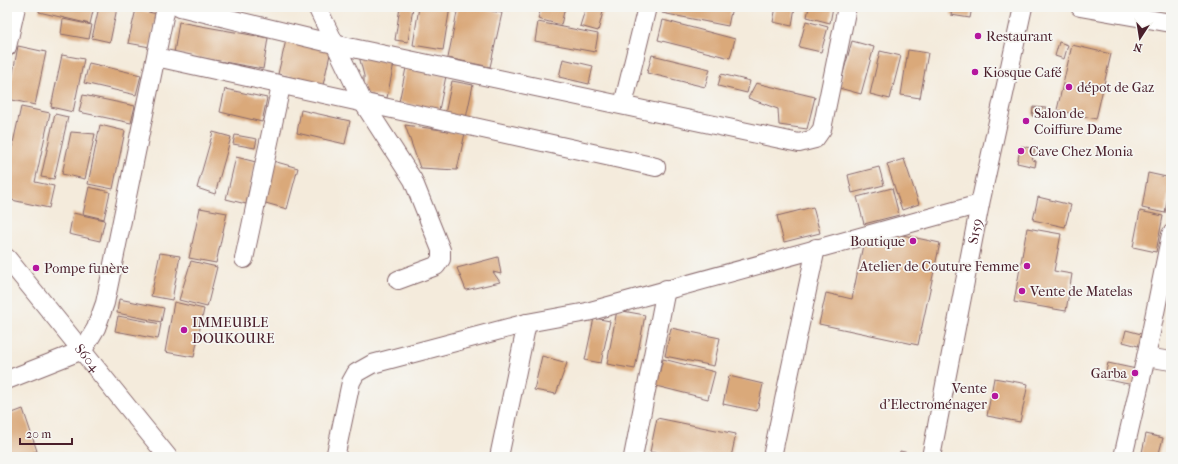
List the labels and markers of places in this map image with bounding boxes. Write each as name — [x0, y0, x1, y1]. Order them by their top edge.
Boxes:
place label: Restaurant — [986, 28, 1053, 45]
marker: Restaurant — [973, 31, 983, 41]
place label: Kiosque Café — [983, 64, 1062, 81]
marker: Kiosque Café — [970, 67, 980, 77]
place label: dépot de Gaz — [1077, 79, 1154, 96]
marker: dépot de Gaz — [1064, 82, 1074, 92]
place label: Salon de Coiffure Dame — [1034, 105, 1122, 138]
marker: Salon de Coiffure Dame — [1021, 116, 1031, 126]
place label: Cave Chez Monia — [1029, 143, 1134, 160]
marker: Cave Chez Monia — [1016, 146, 1026, 156]
place label: Boutique — [850, 233, 905, 250]
marker: Boutique — [908, 236, 918, 246]
place label: Atelier de Couture Femme — [858, 258, 1019, 275]
place label: Pompe funère — [44, 260, 129, 277]
marker: Atelier de Couture Femme — [1022, 261, 1032, 271]
marker: Pompe funère — [31, 263, 41, 273]
place label: Vente de Matelas — [1029, 283, 1132, 300]
marker: Vente de Matelas — [1017, 286, 1027, 296]
place label: IMMEUBLE DOUKOURE — [192, 314, 275, 347]
marker: IMMEUBLE DOUKOURE — [179, 325, 189, 335]
place label: Garba — [1091, 365, 1128, 382]
marker: Garba — [1130, 368, 1140, 378]
place label: Vente d'Electroménager — [880, 380, 987, 413]
marker: Vente d'Electroménager — [990, 391, 1000, 401]

